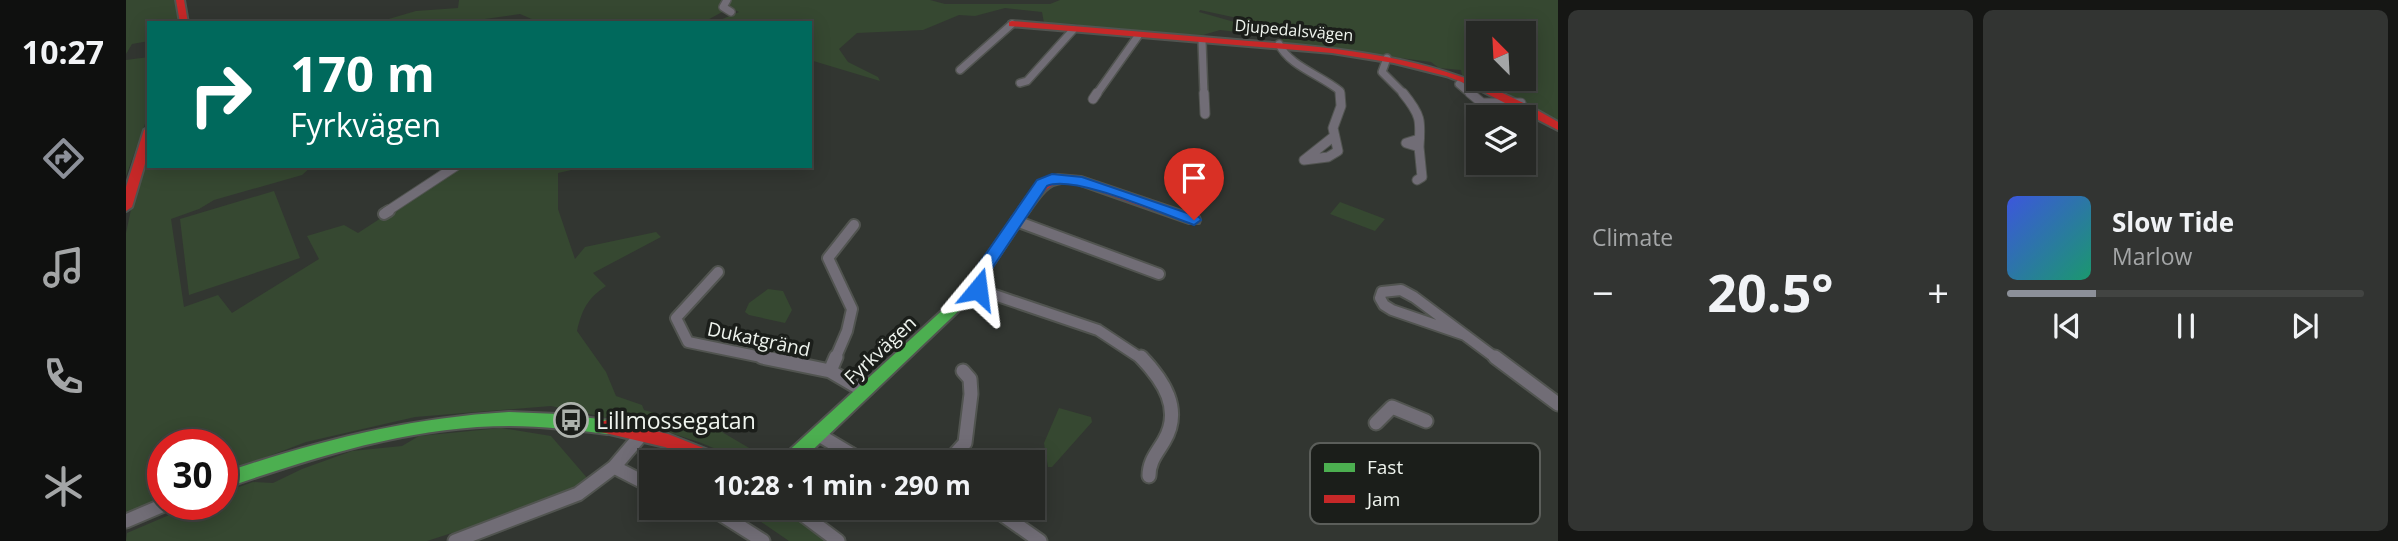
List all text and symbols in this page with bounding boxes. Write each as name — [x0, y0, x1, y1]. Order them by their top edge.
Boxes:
street label: Djupedalsvägen — [1234, 14, 1354, 46]
north arrow — [1466, 21, 1536, 91]
map controls — [1466, 21, 1536, 175]
text: 10:27 — [22, 30, 104, 73]
text: 170 m — [290, 40, 435, 106]
icon: right — [175, 49, 266, 140]
text: Fyrkvägen — [290, 103, 441, 146]
button: layers — [1466, 105, 1536, 175]
icon: directions — [39, 134, 88, 183]
pin — [1164, 148, 1224, 220]
icon: arrive — [1175, 159, 1213, 197]
text: Slow Tide — [2112, 204, 2234, 240]
text: Climate — [1592, 221, 1673, 253]
text: Marlow — [2112, 240, 2192, 272]
icon: music — [39, 243, 88, 292]
position arrow — [941, 252, 1015, 326]
text: 20.5° — [1707, 256, 1834, 327]
text: − — [1592, 266, 1614, 318]
text: + — [1927, 266, 1949, 318]
icon: previous — [2048, 307, 2086, 345]
icon: pause — [2167, 307, 2205, 345]
icon: next — [2286, 307, 2324, 345]
street label: Fyrkvägen — [838, 310, 922, 390]
street label: Dukatgränd — [705, 315, 813, 363]
icon: phone — [39, 352, 88, 401]
bus stop icon: Lillmossegatan — [552, 401, 590, 439]
place label: Lillmossegatan — [596, 404, 756, 436]
speed limit sign: 30 — [147, 429, 238, 520]
legend — [1310, 443, 1540, 524]
text: Fast — [1367, 454, 1403, 480]
icon: climate — [39, 462, 88, 511]
text: 10:28 · 1 min · 290 m — [713, 467, 971, 503]
text: Jam — [1365, 486, 1400, 512]

